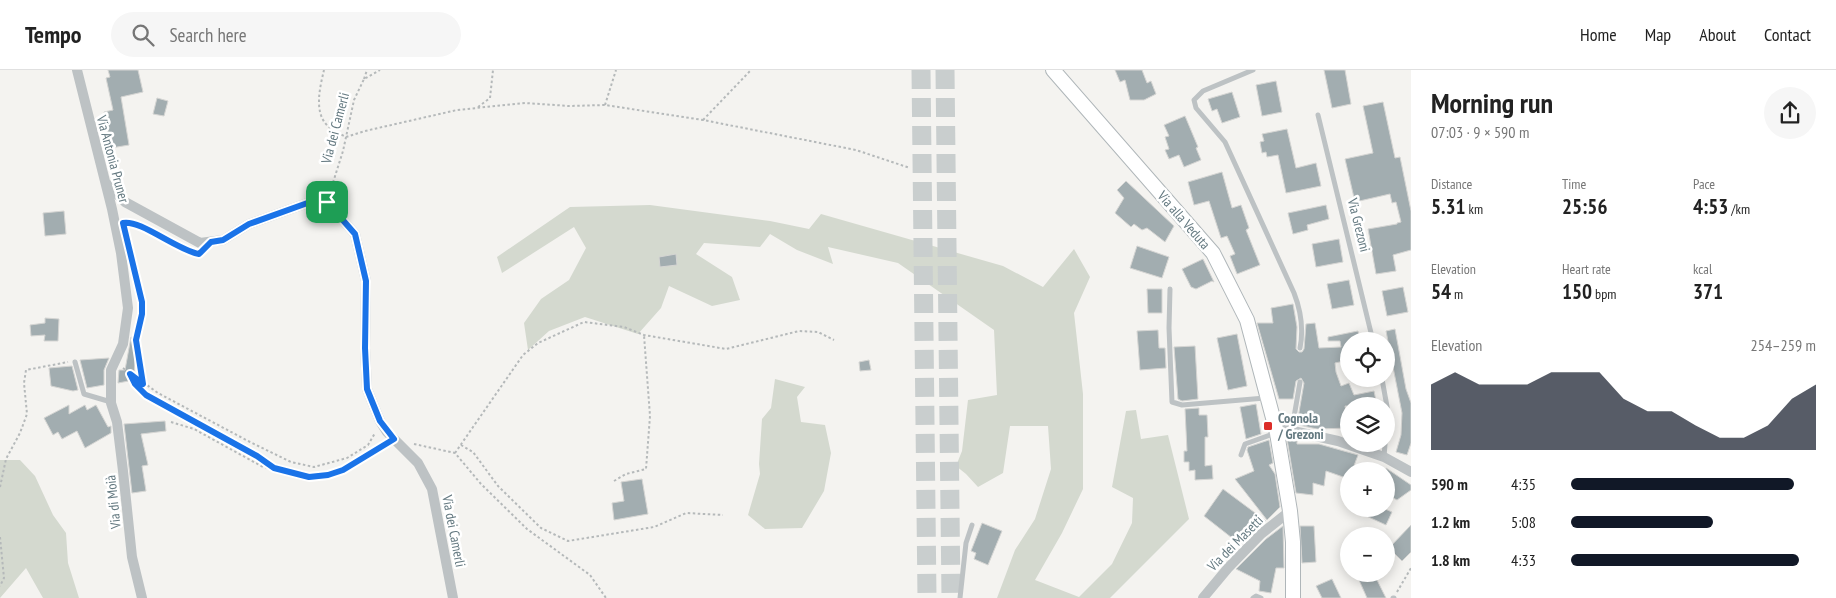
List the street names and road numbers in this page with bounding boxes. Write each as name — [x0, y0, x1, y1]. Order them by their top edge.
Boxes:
street label: Via dei Camerli — [317, 91, 353, 166]
street label: Via Antonia Pruner — [92, 112, 133, 205]
street label: Via alla Veduta — [1153, 186, 1214, 253]
street label: Via Grezoni — [1343, 195, 1374, 254]
street label: Via di Moià — [101, 474, 125, 531]
street label: Via dei Camerli — [438, 493, 470, 568]
street label: Via dei Masetti — [1203, 511, 1267, 575]

